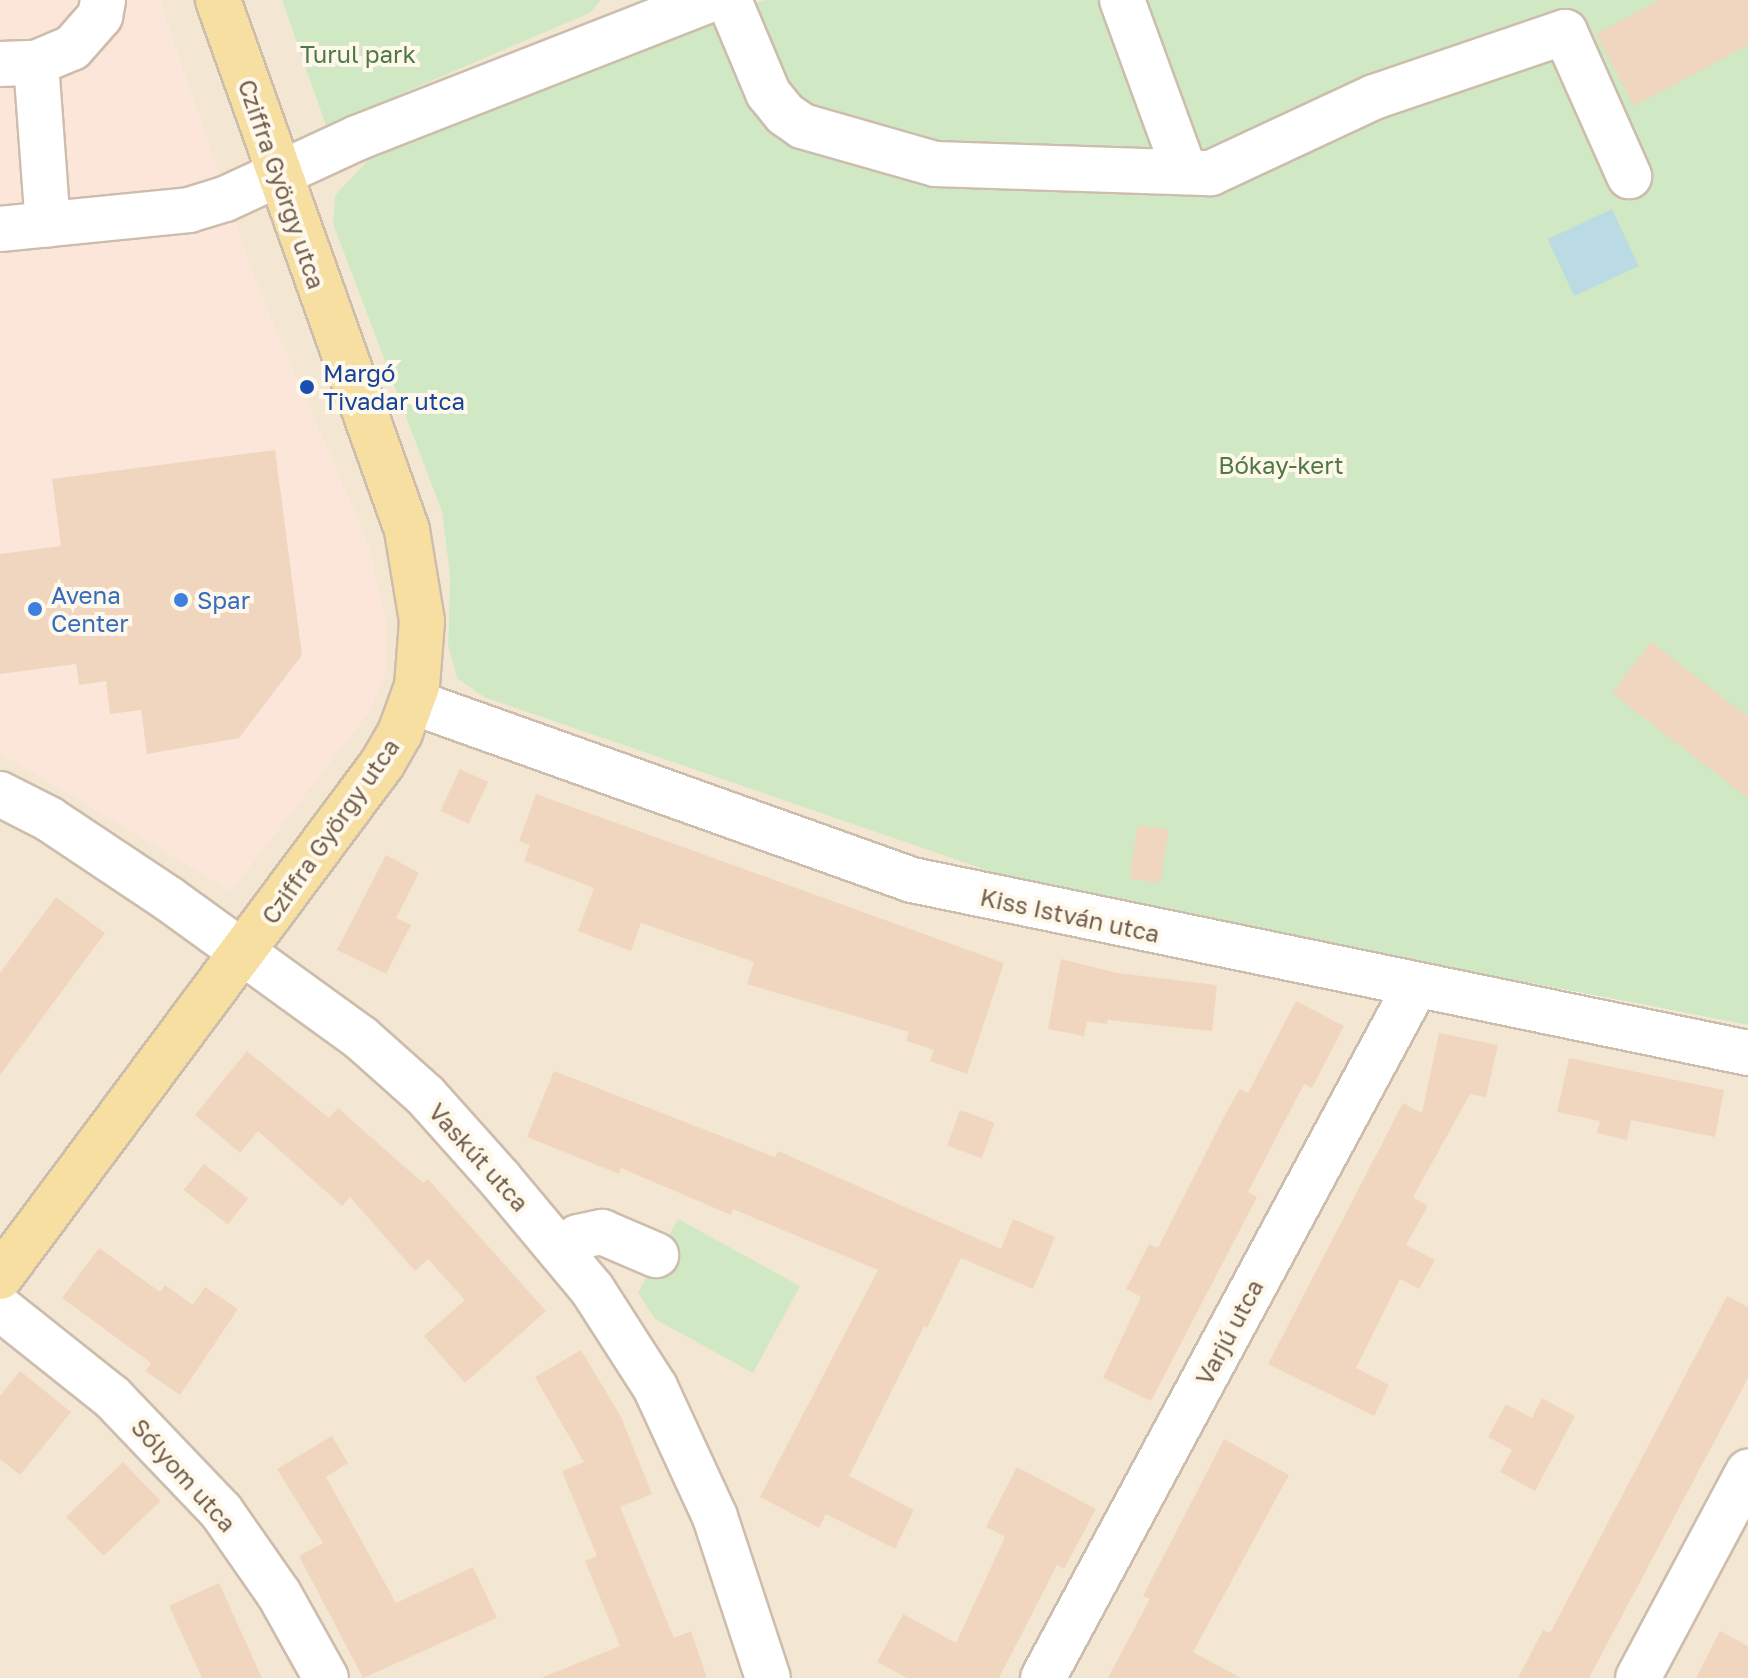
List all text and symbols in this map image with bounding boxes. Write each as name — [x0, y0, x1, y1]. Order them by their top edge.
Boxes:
park label: Turul park — [300, 40, 416, 68]
street label: Cziffra György utca — [233, 76, 331, 292]
place label: Margó Tivadar utca — [323, 359, 465, 415]
marker: Margó Tivadar utca — [298, 378, 316, 396]
park label: Bókay-kert — [1218, 451, 1344, 479]
place label: Avena Center — [51, 581, 129, 637]
place label: Spar — [197, 586, 250, 614]
marker: Spar — [172, 591, 190, 609]
marker: Avena Center — [26, 600, 44, 618]
street label: Cziffra György utca — [255, 733, 405, 929]
street label: Kiss István utca — [978, 882, 1162, 948]
street label: Vaskút utca — [423, 1097, 535, 1217]
street label: Varjú utca — [1189, 1274, 1269, 1390]
street label: Sólyom utca — [126, 1412, 242, 1538]

